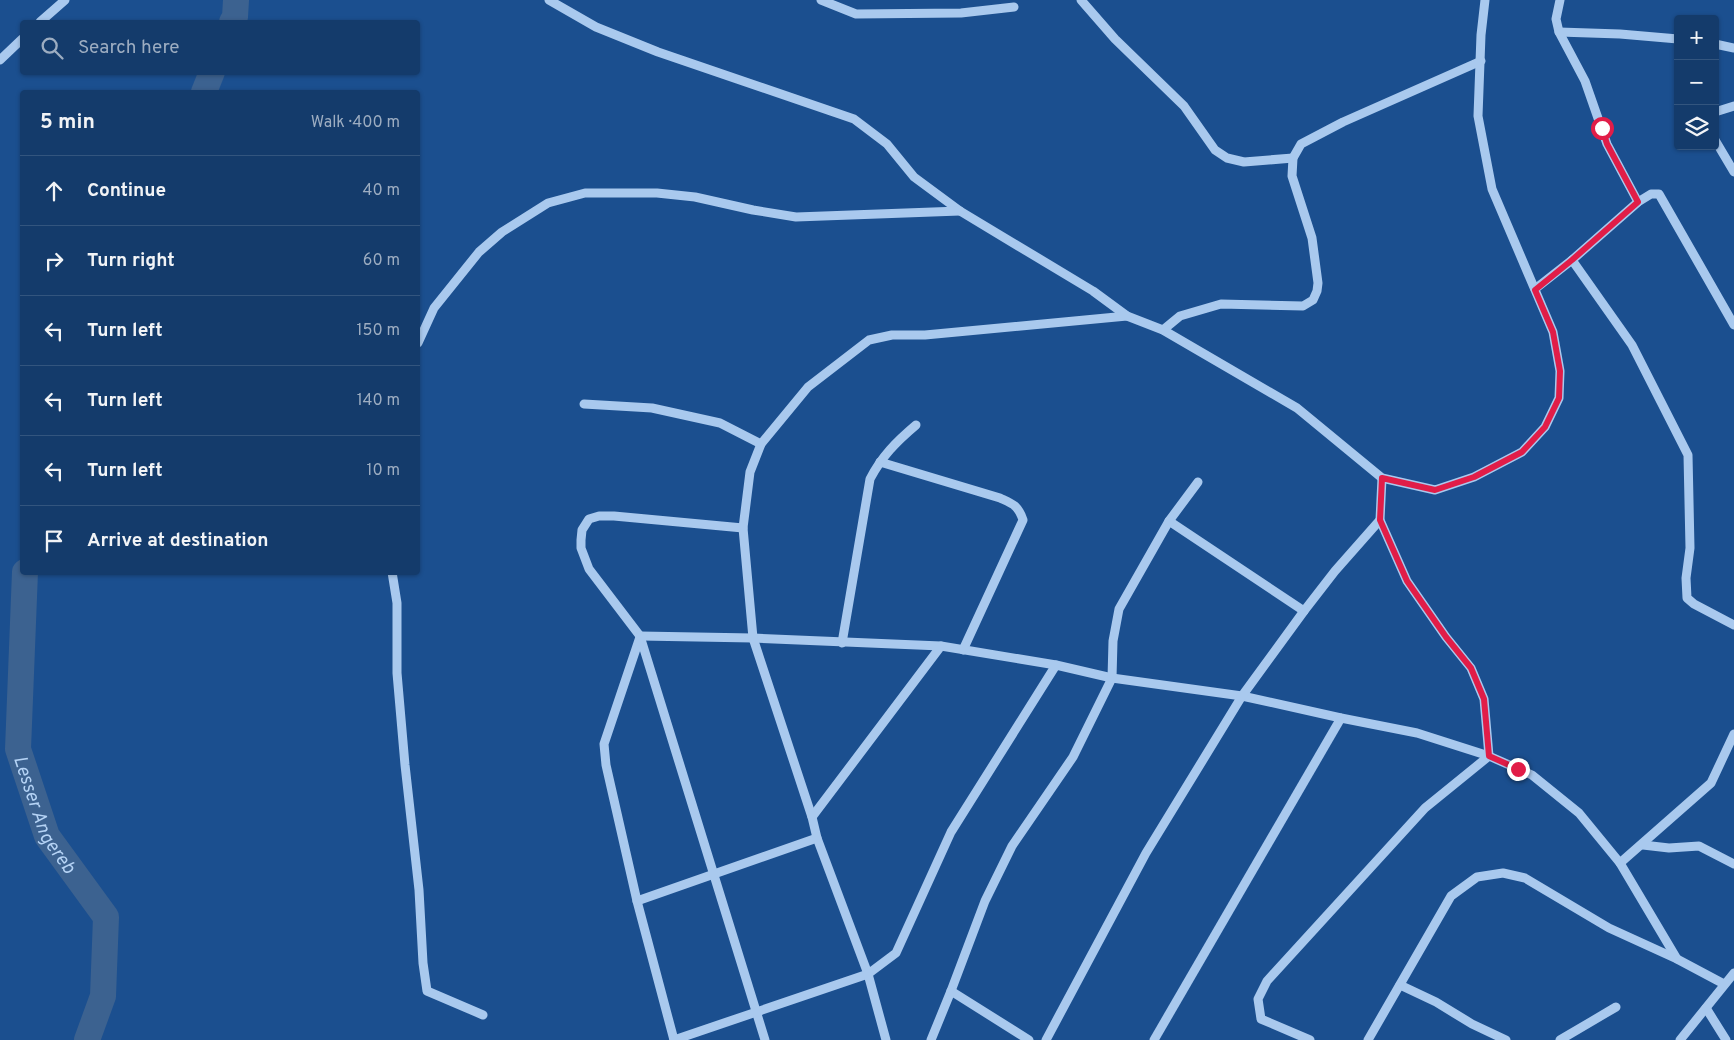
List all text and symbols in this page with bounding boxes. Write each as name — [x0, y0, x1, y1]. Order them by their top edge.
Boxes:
map controls — [1674, 15, 1719, 150]
button: + — [1674, 15, 1719, 60]
search box — [20, 20, 420, 75]
icon: search — [38, 34, 66, 62]
text: Search here — [78, 36, 180, 60]
button: − — [1674, 60, 1719, 105]
button: layers — [1674, 105, 1719, 150]
text: 5 min — [40, 109, 95, 136]
text: Walk · 400 m — [311, 113, 400, 133]
route start — [1591, 117, 1614, 140]
icon: ahead — [40, 177, 68, 205]
text: Continue — [87, 179, 166, 203]
text: 40 m — [362, 181, 400, 201]
icon: right — [40, 247, 68, 275]
text: Turn right — [87, 249, 175, 273]
text: 60 m — [363, 251, 400, 271]
icon: left — [40, 317, 68, 345]
text: Turn left — [87, 319, 163, 343]
text: 150 m — [357, 321, 400, 341]
icon: left — [40, 387, 68, 415]
text: Turn left — [87, 389, 163, 413]
text: 140 m — [357, 391, 400, 411]
icon: left — [40, 457, 68, 485]
text: Turn left — [87, 459, 163, 483]
text: 10 m — [366, 461, 400, 481]
icon: arrive — [40, 527, 68, 555]
text: Arrive at destination — [87, 529, 268, 553]
water label: Lesser Angereb — [7, 753, 81, 879]
route end — [1507, 758, 1530, 781]

